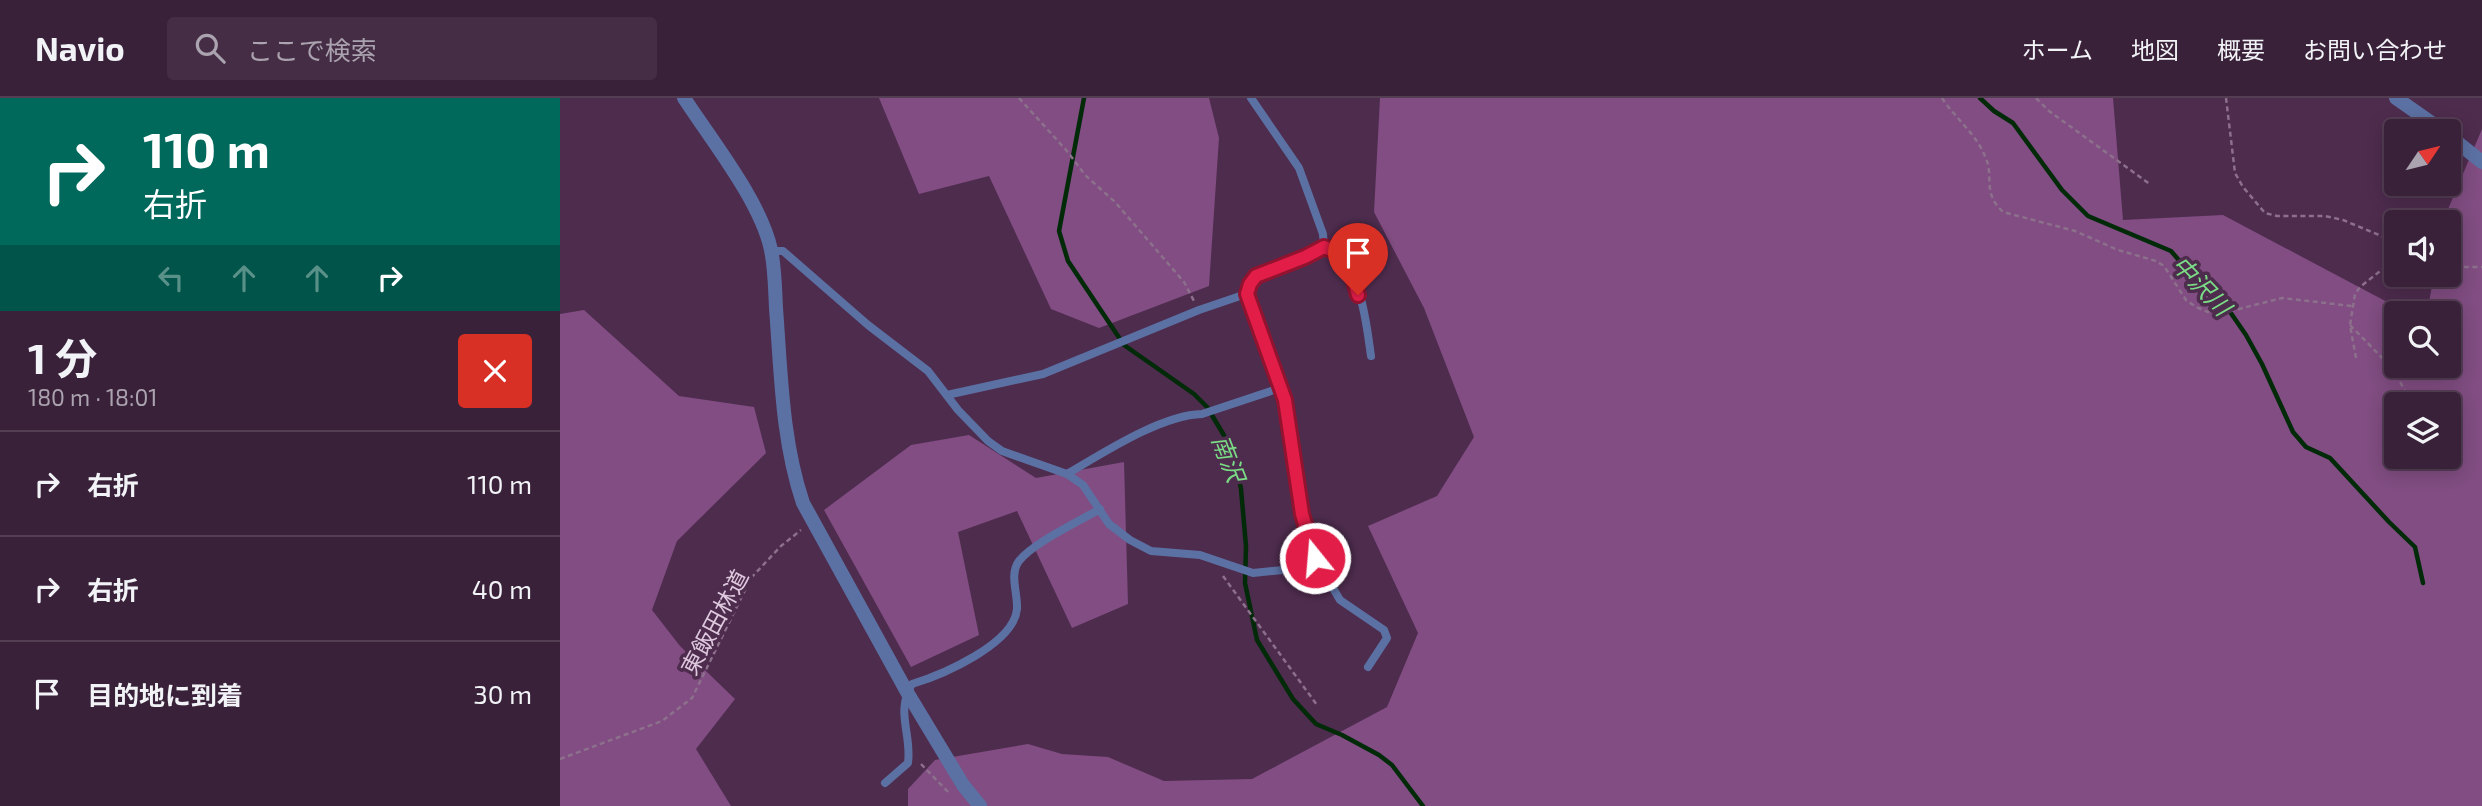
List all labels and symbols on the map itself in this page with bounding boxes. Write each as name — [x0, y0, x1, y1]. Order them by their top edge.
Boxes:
north arrow — [2384, 119, 2460, 196]
pin — [1328, 223, 1388, 295]
water label: 中沢川 — [2167, 249, 2240, 323]
water label: 南沢 — [1207, 430, 1252, 488]
position arrow — [1278, 521, 1352, 595]
street label: 東飯田林道 — [675, 565, 753, 679]

